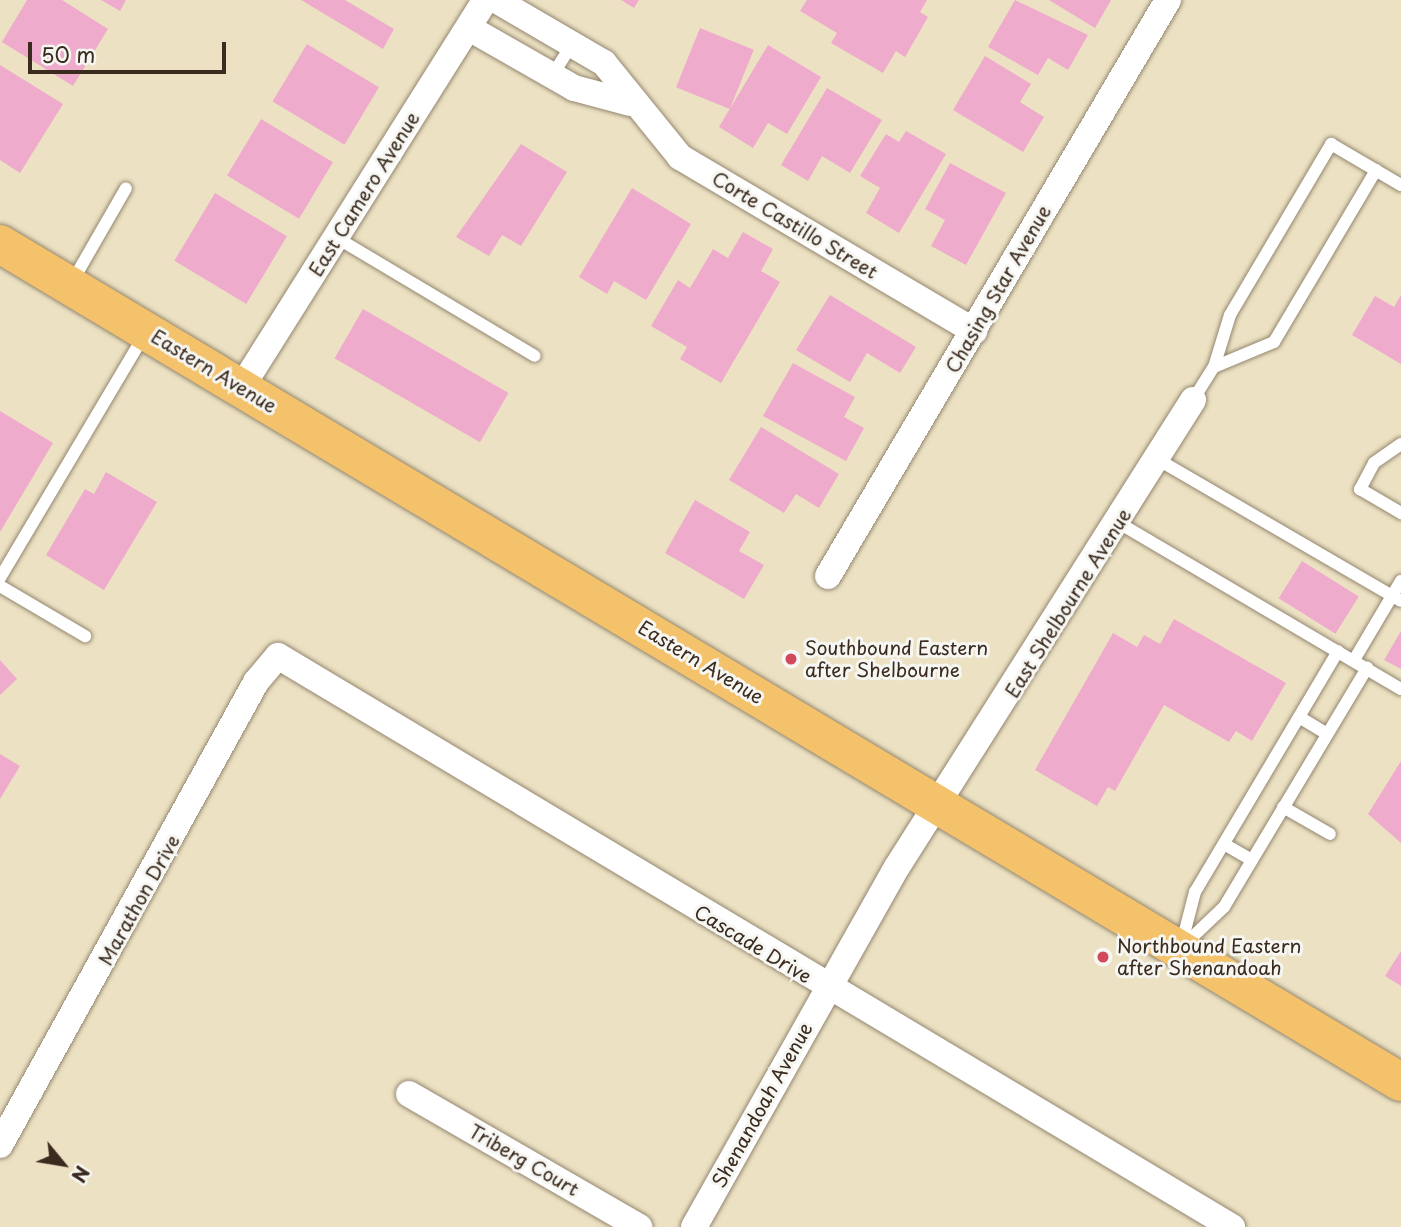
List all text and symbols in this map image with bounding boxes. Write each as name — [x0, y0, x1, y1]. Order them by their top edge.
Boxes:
scale bar — [32, 28, 229, 72]
text: 50 m — [41, 38, 95, 70]
street label: East Camero Avenue — [304, 108, 424, 280]
street label: Corte Castillo Street — [708, 166, 882, 284]
street label: Chasing Star Avenue — [940, 201, 1056, 377]
street label: Eastern Avenue — [147, 325, 281, 417]
street label: East Shelbourne Avenue — [1000, 504, 1136, 702]
street label: Eastern Avenue — [634, 616, 768, 708]
place label: Southbound Eastern after Shelbourne — [805, 637, 988, 681]
marker: Southbound Eastern after Shelbourne — [783, 651, 799, 667]
street label: Marathon Drive — [94, 831, 184, 969]
street label: Cascade Drive — [690, 900, 816, 988]
place label: Northbound Eastern after Shenandoah — [1117, 935, 1301, 979]
marker: Northbound Eastern after Shenandoah — [1095, 949, 1111, 965]
street label: Shenandoah Avenue — [707, 1018, 817, 1192]
street label: Triberg Court — [465, 1119, 583, 1201]
north arrow — [28, 1129, 98, 1199]
text: N — [65, 1161, 97, 1188]

